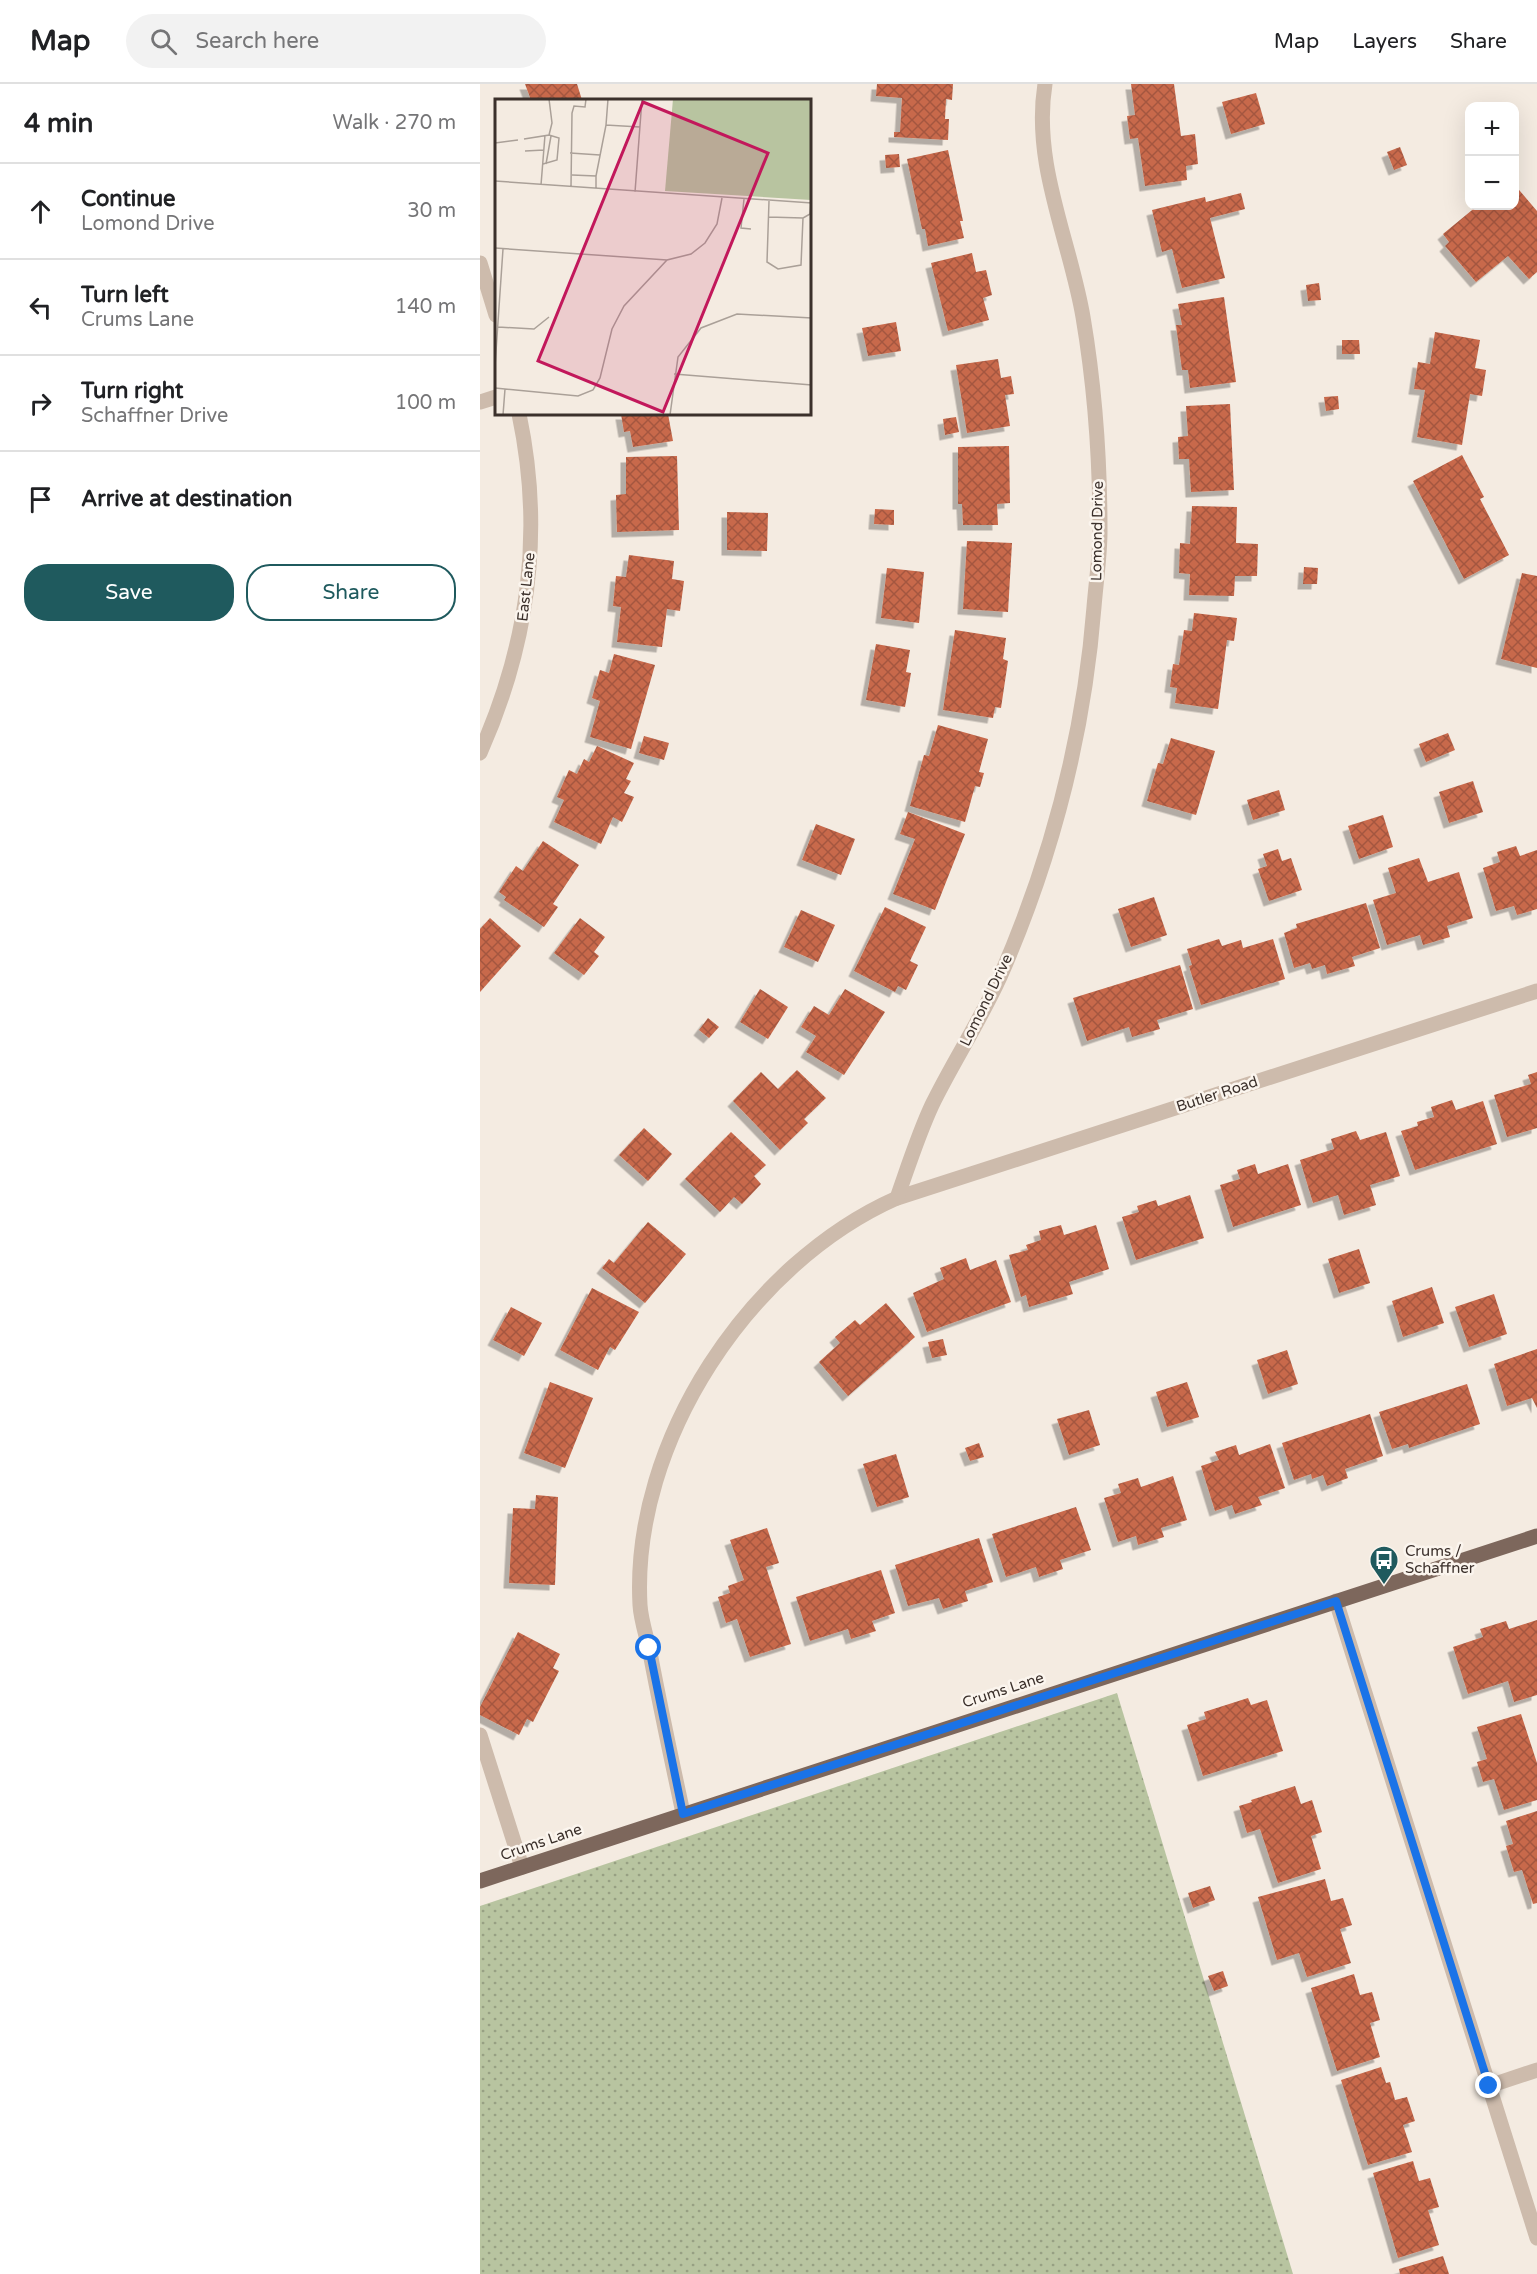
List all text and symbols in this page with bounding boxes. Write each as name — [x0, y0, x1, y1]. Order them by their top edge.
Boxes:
search box — [126, 14, 546, 68]
text: Map — [30, 24, 90, 58]
icon: search — [147, 25, 180, 58]
text: Search here — [195, 28, 319, 54]
text: Map — [1274, 29, 1319, 54]
text: Layers — [1352, 29, 1417, 54]
text: Share — [1450, 29, 1507, 54]
inset map — [495, 99, 812, 416]
map controls — [1465, 102, 1519, 210]
button: + — [1465, 102, 1519, 156]
text: 4 min — [24, 108, 93, 139]
text: Walk · 270 m — [333, 111, 456, 135]
button: − — [1465, 156, 1519, 210]
text: Continue — [81, 186, 176, 212]
icon: ahead — [24, 195, 57, 228]
text: 30 m — [407, 199, 456, 223]
text: Lomond Drive — [81, 212, 214, 236]
text: Turn left — [81, 282, 169, 308]
icon: left — [24, 291, 57, 324]
text: 140 m — [395, 295, 456, 319]
text: Crums Lane — [81, 308, 194, 332]
text: Turn right — [81, 378, 183, 404]
icon: right — [24, 387, 57, 420]
text: 100 m — [395, 391, 456, 415]
text: Schaffner Drive — [81, 404, 228, 428]
street label: Lomond Drive — [1087, 481, 1107, 581]
icon: arrive — [24, 483, 57, 516]
text: Arrive at destination — [81, 486, 292, 512]
street label: East Lane — [513, 552, 539, 622]
button: Save — [24, 564, 234, 621]
button: Share — [246, 564, 456, 621]
street label: Lomond Drive — [956, 951, 1016, 1049]
street label: Butler Road — [1174, 1072, 1260, 1116]
place label: Crums / Schaffner — [1405, 1542, 1475, 1577]
bus stop icon: Crums / Schaffner — [1368, 1544, 1400, 1586]
route start — [635, 1634, 661, 1660]
street label: Crums Lane — [960, 1668, 1046, 1712]
street label: Crums Lane — [498, 1820, 584, 1864]
route end — [1475, 2072, 1501, 2098]

